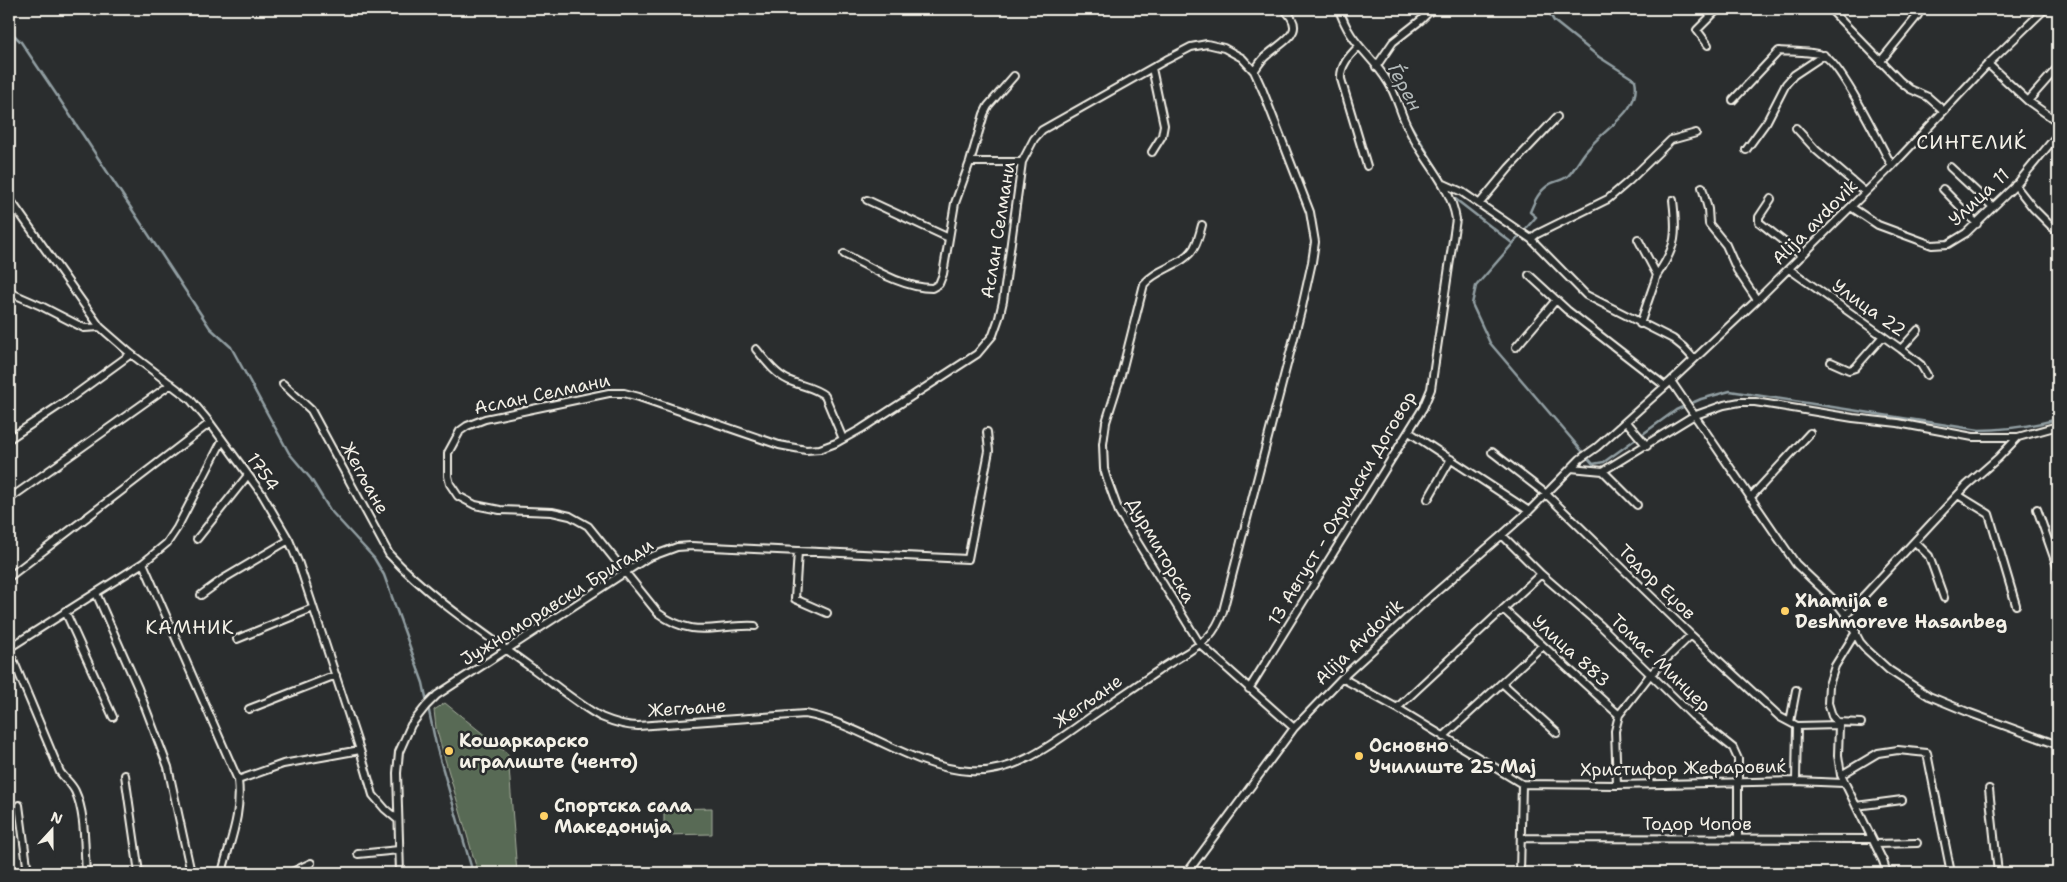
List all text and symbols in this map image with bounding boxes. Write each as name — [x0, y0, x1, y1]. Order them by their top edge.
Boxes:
water label: Ѓерен — [1382, 58, 1429, 115]
district label: СИНГЕЛИЌ — [1916, 129, 2028, 155]
street label: Аслан Селмани — [975, 160, 1021, 300]
street label: Улица 11 — [1943, 163, 2015, 231]
street label: Alija avdovik — [1767, 174, 1863, 270]
street label: Улица 22 — [1827, 274, 1911, 342]
street label: Аслан Селмани — [472, 368, 612, 420]
street label: 13 Август - Охридски Договор — [1262, 386, 1422, 630]
street label: Жегљане — [335, 438, 395, 518]
street label: 1754 — [241, 448, 285, 496]
street label: Дурмиторска — [1121, 493, 1201, 607]
street label: Јужноморавски Бригади — [456, 533, 658, 671]
street label: Тодор Еџов — [1613, 539, 1701, 625]
place label: Xhamija e Deshmoreve Hasanbeg — [1795, 589, 2008, 634]
street label: Alija Avdovik — [1309, 594, 1409, 690]
marker: Xhamija e Deshmoreve Hasanbeg — [1779, 605, 1791, 617]
street label: Томас Минцер — [1605, 609, 1717, 717]
street label: Улица 883 — [1527, 610, 1615, 692]
district label: КАМНИК — [145, 615, 235, 640]
street label: Жегљане — [1049, 669, 1127, 733]
street label: Жегљане — [647, 693, 727, 723]
place label: Кошаркарско игралиште (ченто) — [459, 729, 638, 774]
place label: Основно Училиште 25 Мај — [1369, 734, 1536, 779]
marker: Кошаркарско игралиште (ченто) — [443, 745, 455, 757]
marker: Основно Училиште 25 Мај — [1353, 750, 1365, 762]
street label: Христифор Жефаровиќ — [1580, 754, 1787, 782]
place label: Спортска сала Македонија — [554, 794, 693, 839]
north arrow — [28, 804, 78, 854]
text: N — [48, 807, 65, 828]
marker: Спортска сала Македонија — [538, 810, 550, 822]
street label: Тодор Чопов — [1642, 812, 1752, 836]

